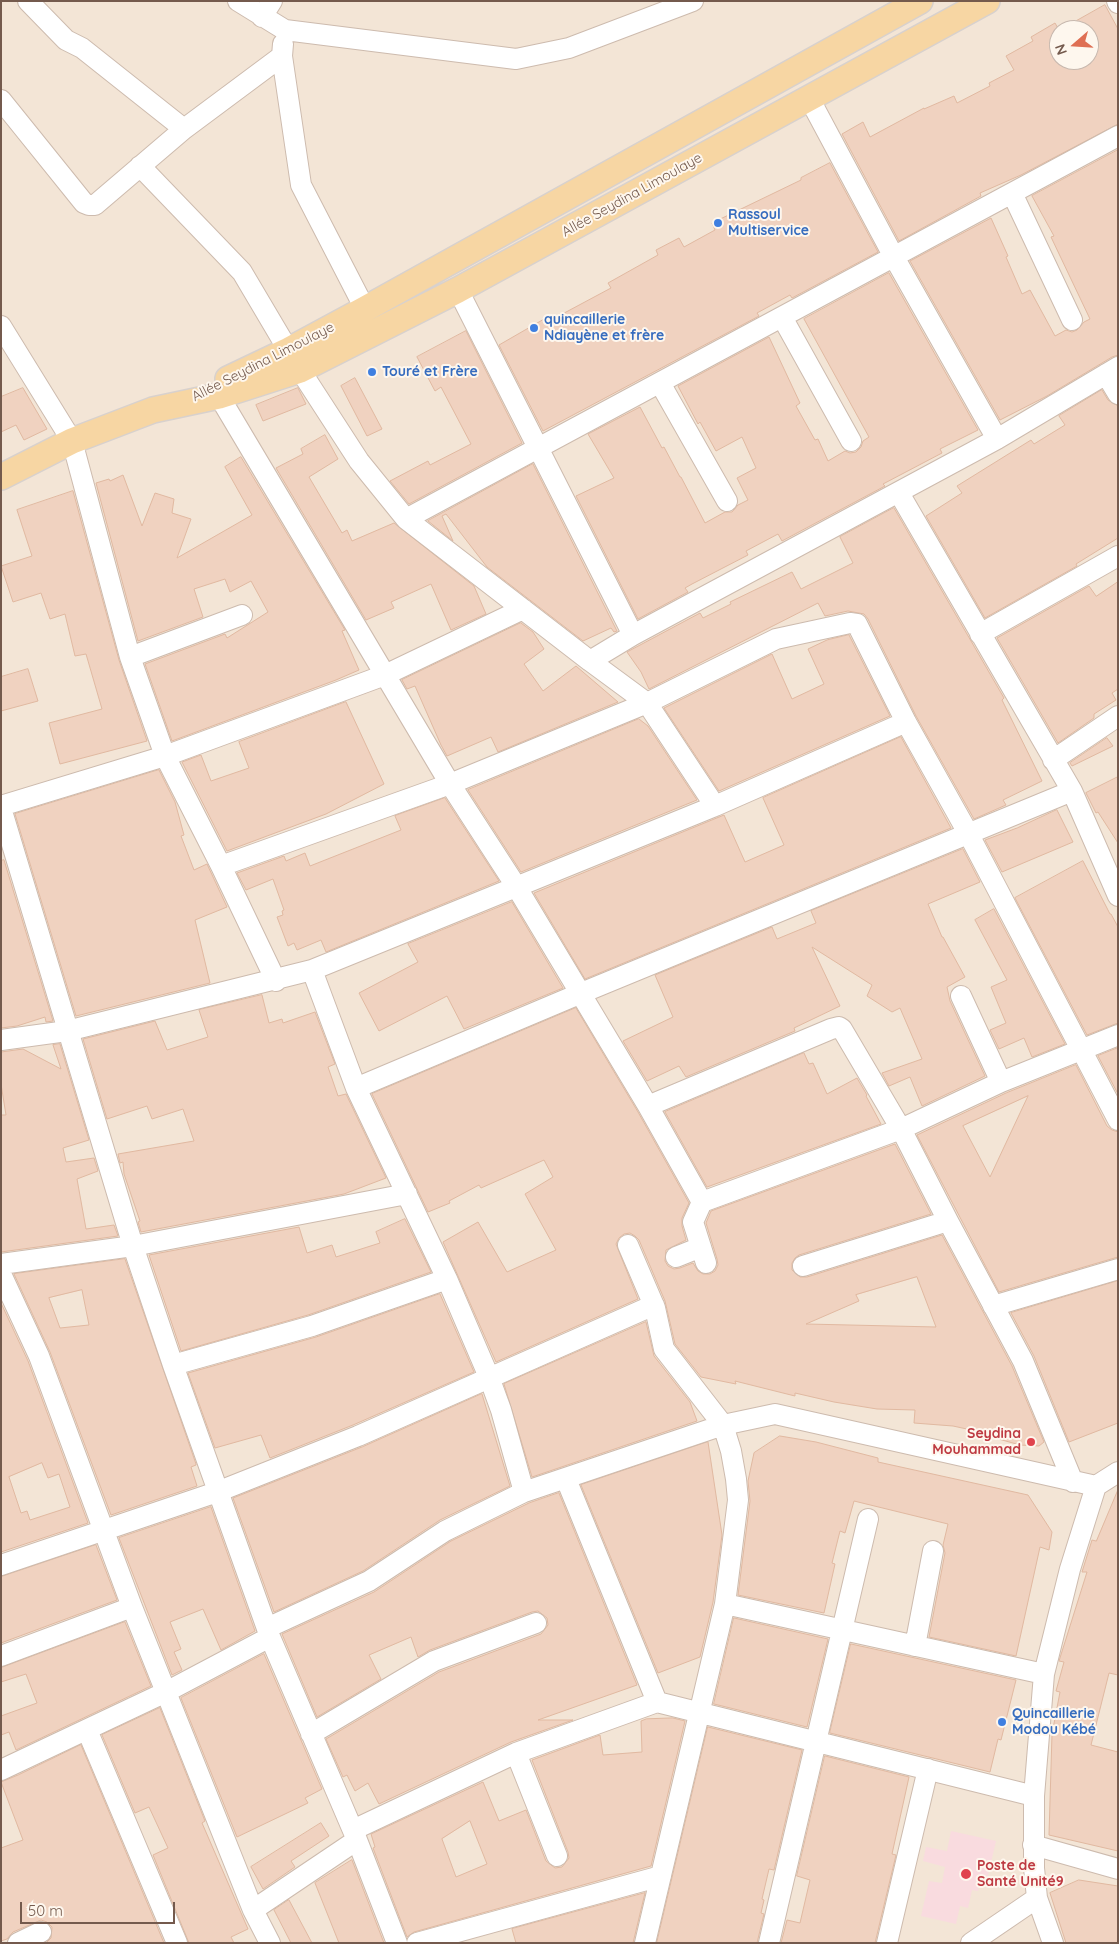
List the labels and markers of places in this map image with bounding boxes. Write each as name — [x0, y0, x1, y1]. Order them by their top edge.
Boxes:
place label: Rassoul Multiservice — [728, 207, 809, 240]
marker: Rassoul Multiservice — [712, 217, 724, 229]
place label: quincaillerie Ndiayène et frère — [544, 312, 664, 344]
marker: quincaillerie Ndiayène et frère — [528, 322, 540, 334]
place label: Touré et Frère — [382, 364, 478, 380]
marker: Touré et Frère — [366, 366, 378, 378]
place label: Seydina Mouhammad — [932, 1426, 1021, 1458]
marker: Seydina Mouhammad — [1025, 1436, 1037, 1448]
place label: Quincaillerie Modou Kébé — [1012, 1706, 1096, 1738]
marker: Quincaillerie Modou Kébé — [996, 1716, 1008, 1728]
place label: Poste de Santé Unité9 — [977, 1858, 1064, 1890]
marker: Poste de Santé Unité9 — [959, 1867, 973, 1881]

